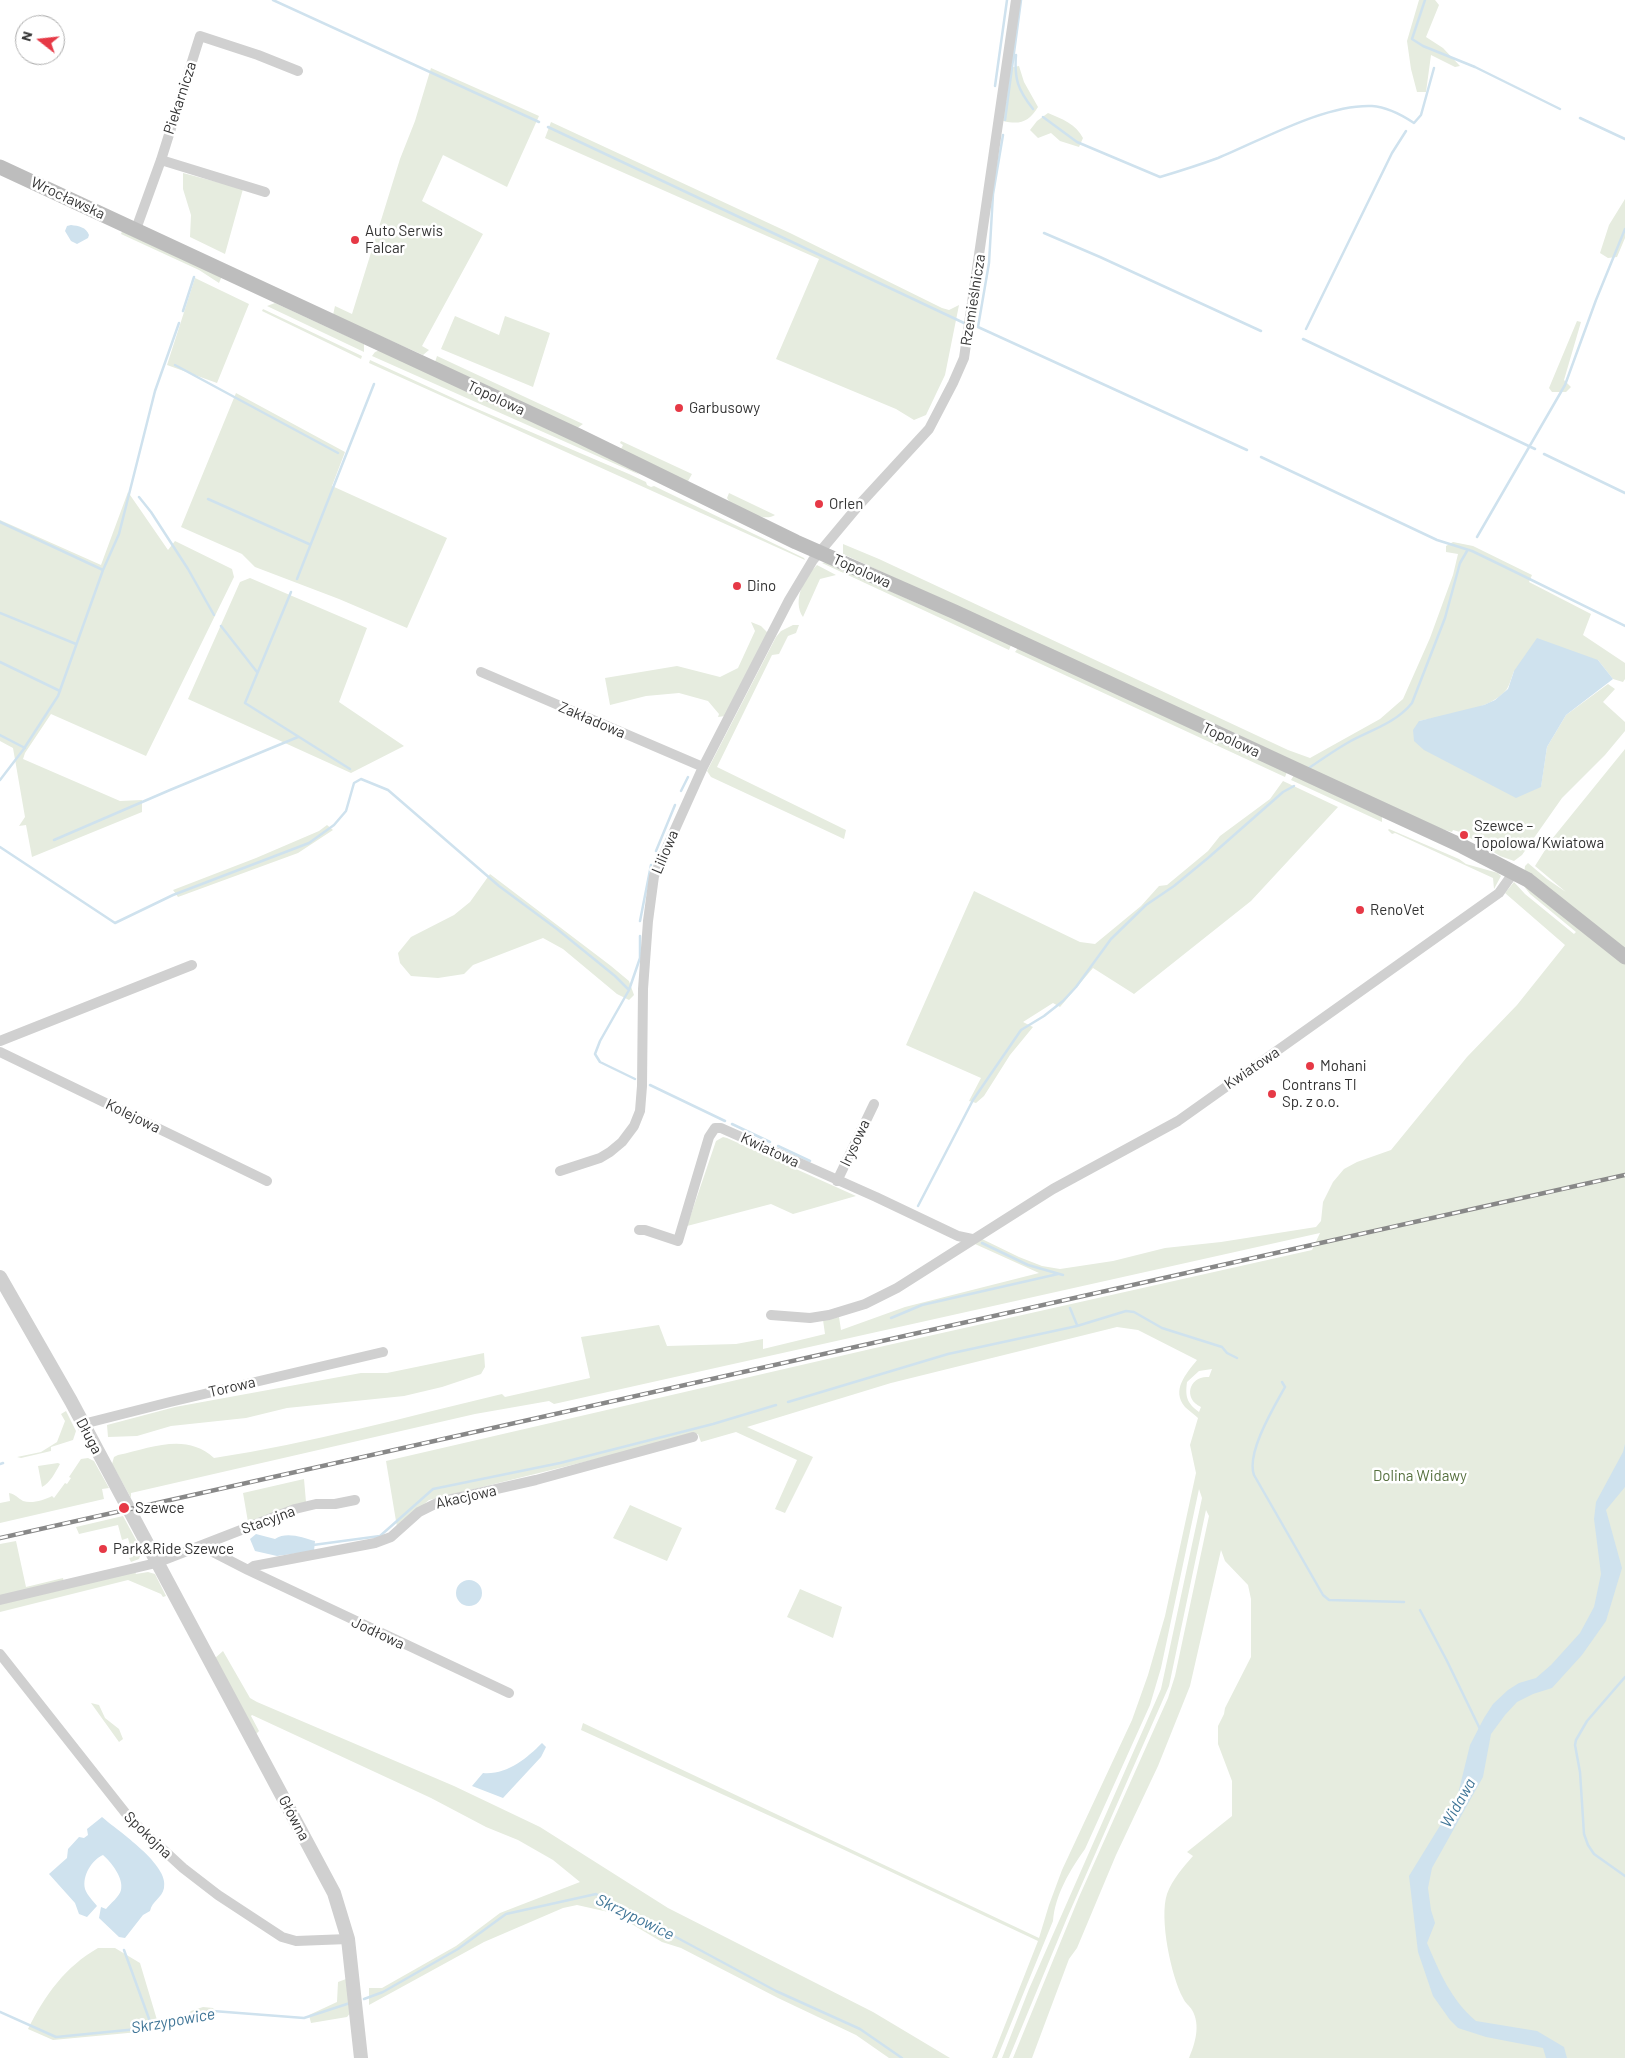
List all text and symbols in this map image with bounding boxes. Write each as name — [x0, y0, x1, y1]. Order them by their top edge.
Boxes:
north arrow — [15, 15, 65, 65]
text: N — [17, 29, 36, 43]
street label: Piekarnicza — [160, 59, 200, 137]
street label: Wrocławska — [28, 173, 108, 223]
place label: Auto Serwis Falcar — [365, 222, 443, 257]
marker: Auto Serwis Falcar — [349, 234, 361, 246]
street label: Rzemieślnicza — [957, 253, 989, 347]
street label: Topolowa — [464, 377, 528, 419]
place label: Garbusowy — [689, 399, 760, 417]
marker: Garbusowy — [673, 402, 685, 414]
place label: Orlen — [829, 495, 863, 513]
marker: Orlen — [813, 498, 825, 510]
street label: Topolowa — [830, 550, 894, 592]
place label: Dino — [747, 577, 776, 595]
marker: Dino — [731, 580, 743, 592]
street label: Zakładowa — [556, 698, 628, 742]
street label: Topolowa — [1199, 719, 1263, 761]
place label: Szewce – Topolowa/Kwiatowa — [1474, 817, 1604, 852]
street label: Liliowa — [648, 827, 682, 877]
marker: Szewce – Topolowa/Kwiatowa — [1458, 829, 1470, 841]
place label: RenoVet — [1370, 901, 1425, 919]
marker: RenoVet — [1354, 904, 1366, 916]
street label: Kwiatowa — [1221, 1043, 1283, 1093]
place label: Mohani — [1320, 1057, 1367, 1075]
marker: Mohani — [1304, 1060, 1316, 1072]
place label: Contrans TI Sp. z o.o. — [1282, 1076, 1357, 1111]
marker: Contrans TI Sp. z o.o. — [1266, 1088, 1278, 1100]
street label: Kolejowa — [103, 1095, 163, 1137]
street label: Irysowa — [836, 1117, 874, 1169]
street label: Kwiatowa — [738, 1129, 802, 1171]
street label: Torowa — [207, 1373, 257, 1401]
street label: Długa — [72, 1415, 106, 1457]
park label: Dolina Widawy — [1373, 1467, 1467, 1485]
street label: Akacjowa — [434, 1481, 498, 1513]
place label: Szewce — [135, 1499, 185, 1517]
marker: Szewce — [117, 1501, 131, 1515]
street label: Stacyjna — [239, 1502, 297, 1538]
place label: Park&Ride Szewce — [113, 1540, 234, 1558]
marker: Park&Ride Szewce — [97, 1543, 109, 1555]
street label: Jodłowa — [349, 1613, 407, 1653]
water label: Widawa — [1436, 1775, 1480, 1831]
street label: Główna — [275, 1792, 313, 1844]
street label: Spokojna — [120, 1808, 176, 1862]
water label: Skrzypowice — [593, 1890, 677, 1944]
water label: Skrzypowice — [130, 2004, 216, 2038]

